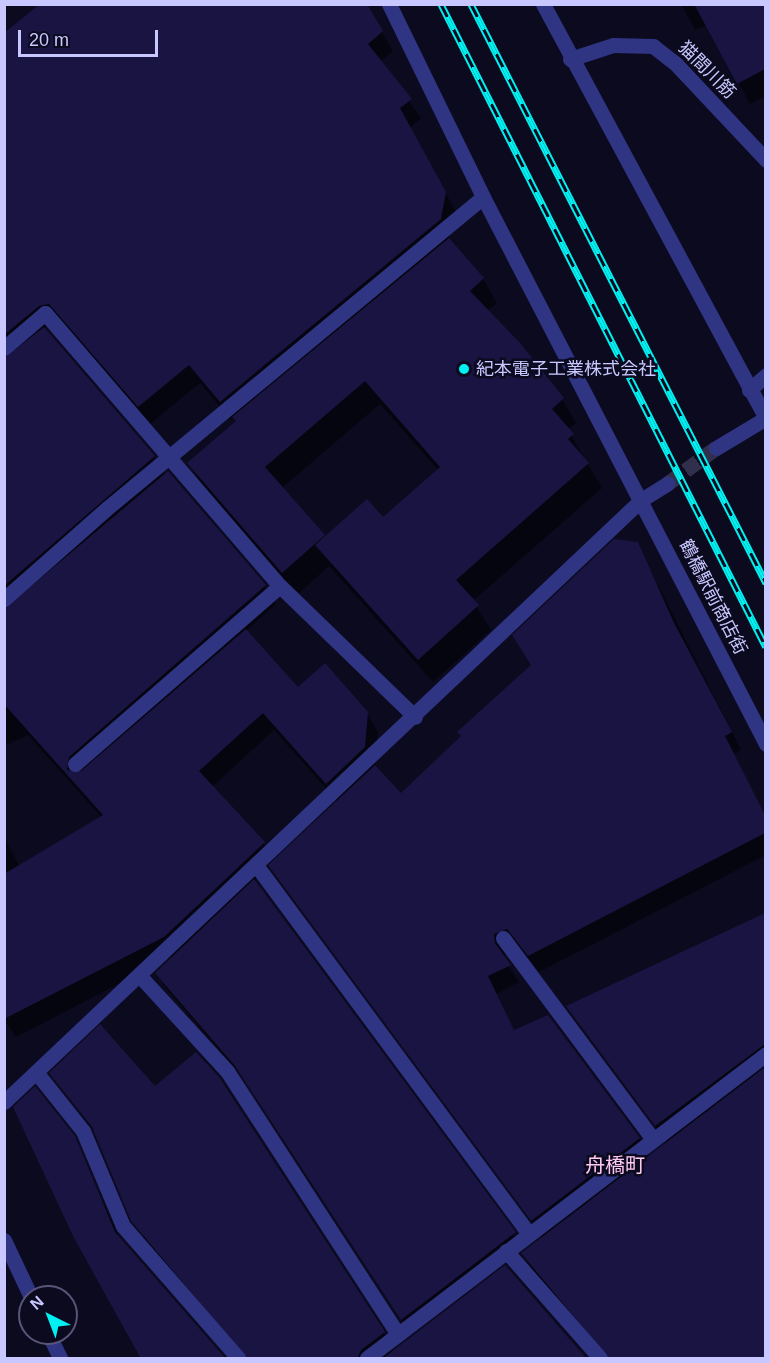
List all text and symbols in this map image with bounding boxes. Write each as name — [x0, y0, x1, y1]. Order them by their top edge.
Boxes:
scale bar — [21, 18, 160, 56]
text: 20 m — [29, 30, 69, 50]
street label: 猫間川筋 — [674, 37, 740, 103]
place label: 紀本電子工業株式会社 — [476, 358, 656, 380]
marker: 紀本電子工業株式会社 — [457, 362, 471, 376]
street label: 鶴橋駅前商店街 — [675, 536, 751, 658]
district label: 舟橋町 — [585, 1153, 645, 1177]
north arrow — [18, 1285, 78, 1345]
text: N — [27, 1293, 47, 1313]

